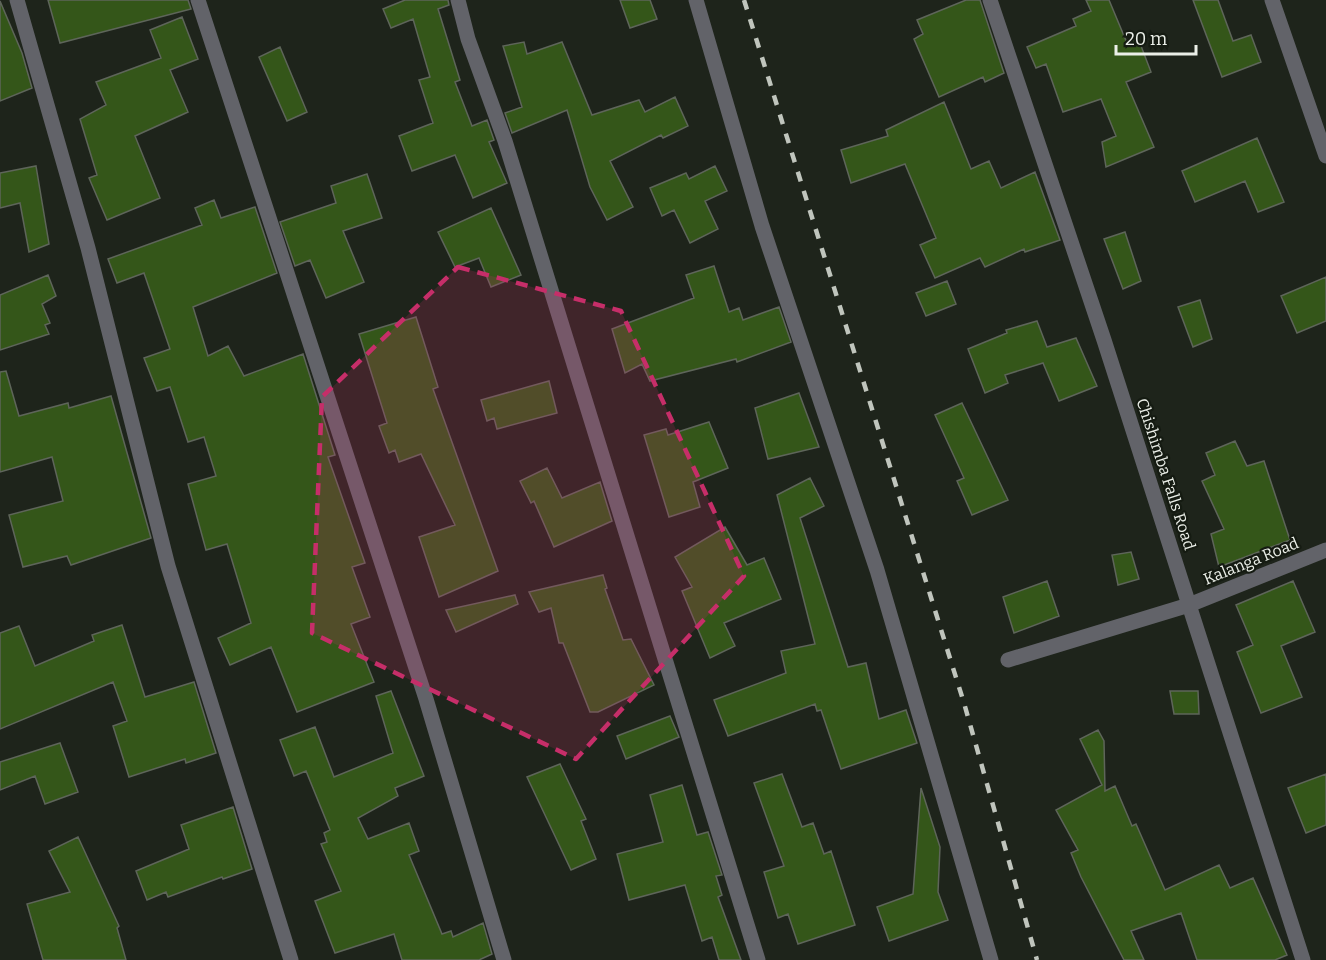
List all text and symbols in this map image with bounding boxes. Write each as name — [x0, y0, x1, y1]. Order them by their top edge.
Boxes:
scale bar — [1116, 18, 1196, 56]
text: 20 m — [1125, 28, 1167, 50]
street label: Chishimba Falls Road — [1132, 396, 1200, 553]
street label: Kalanga Road — [1201, 533, 1302, 589]

